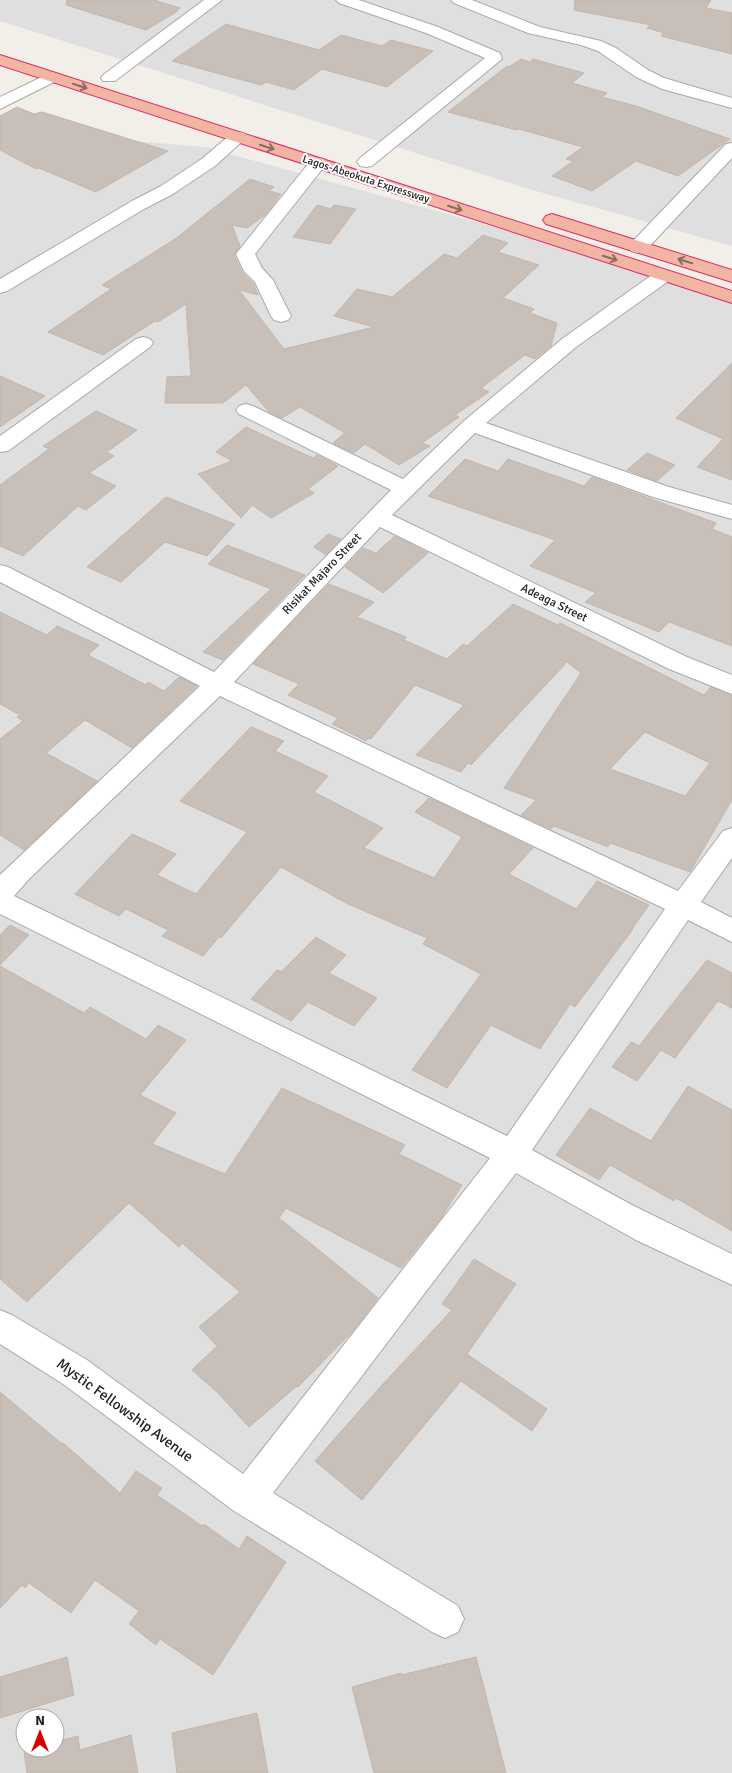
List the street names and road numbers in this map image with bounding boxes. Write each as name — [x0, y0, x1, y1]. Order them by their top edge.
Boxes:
street label: Lagos-Abeokuta Expressway — [301, 152, 432, 206]
street label: Risikat Majaro Street — [279, 530, 365, 618]
street label: Adeaga Street — [518, 580, 590, 626]
street label: Mystic Fellowship Avenue — [53, 1354, 197, 1466]

